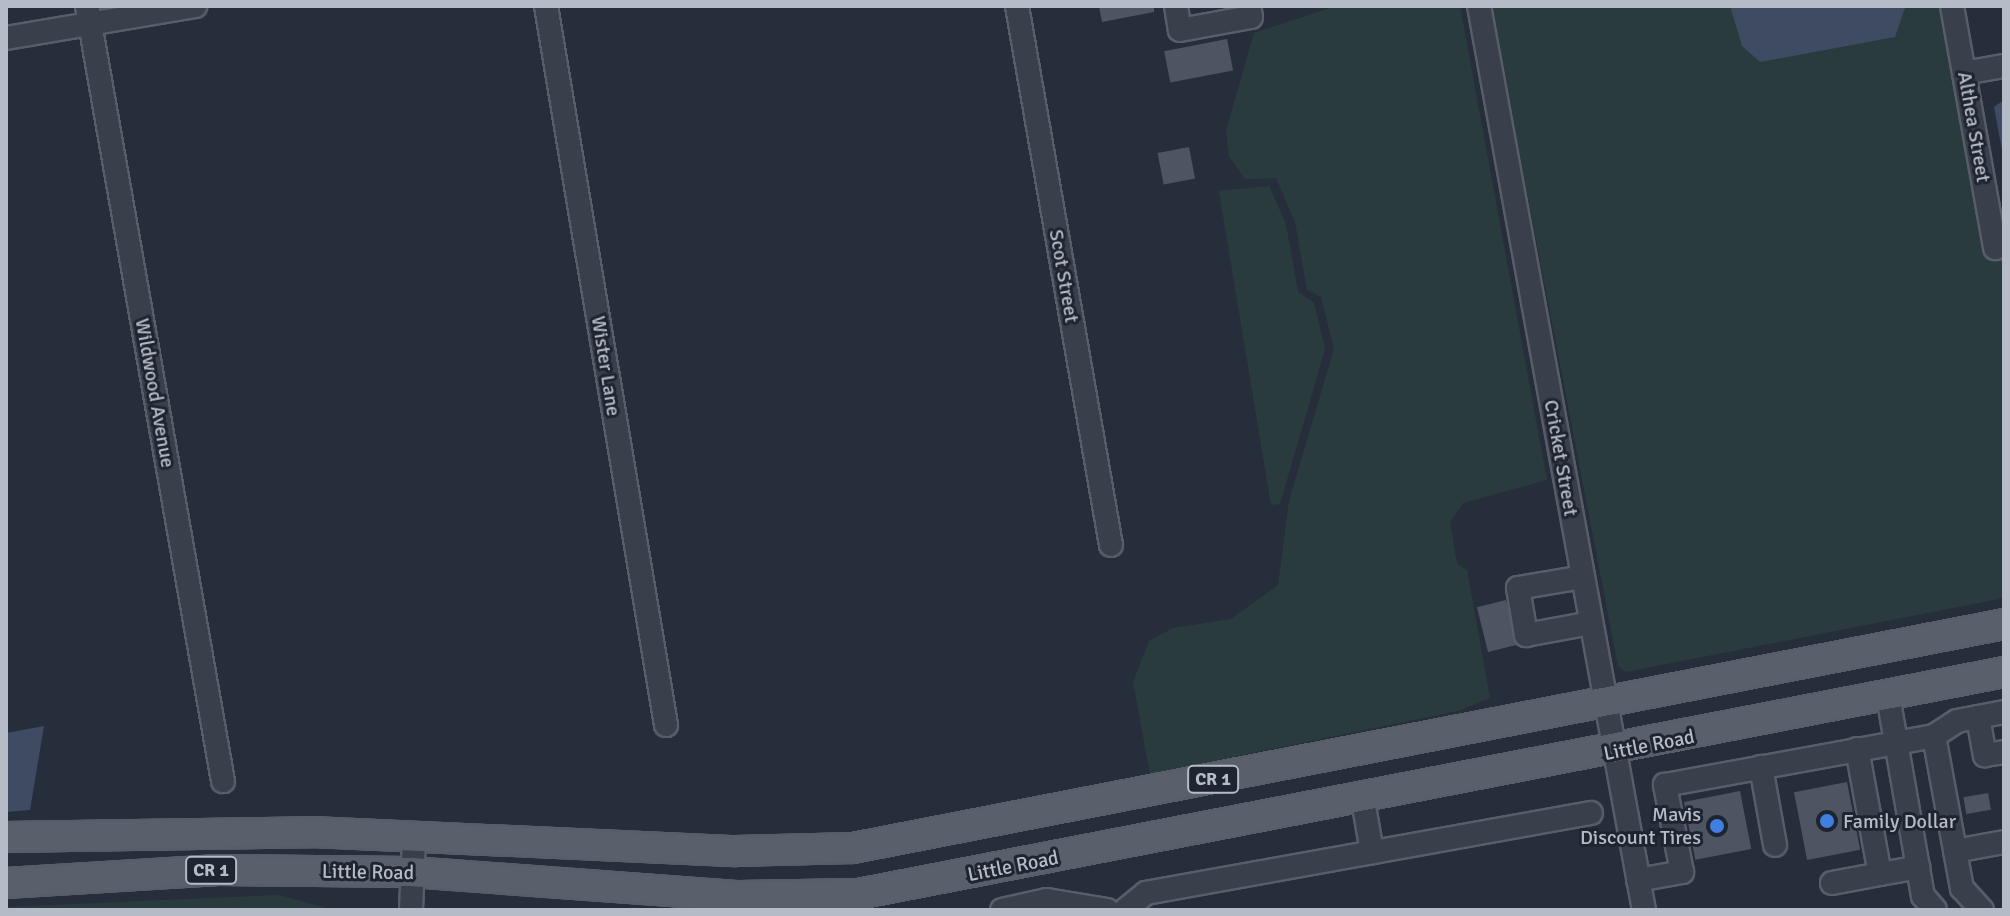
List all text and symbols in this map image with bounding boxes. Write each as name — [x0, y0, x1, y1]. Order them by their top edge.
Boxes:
street label: Althea Street — [1952, 70, 1996, 184]
street label: Scot Street — [1044, 228, 1084, 324]
street label: Wister Lane — [586, 314, 626, 418]
street label: Wildwood Avenue — [130, 316, 180, 470]
street label: Cricket Street — [1539, 398, 1583, 518]
street label: Little Road — [1601, 724, 1697, 766]
road number: CR 1 — [1187, 765, 1239, 793]
place label: Mavis Discount Tires — [1580, 802, 1701, 849]
place label: Family Dollar — [1843, 809, 1956, 833]
marker: Family Dollar — [1818, 812, 1836, 830]
marker: Mavis Discount Tires — [1708, 817, 1726, 835]
street label: Little Road — [965, 845, 1061, 887]
road number: CR 1 — [185, 856, 237, 884]
street label: Little Road — [322, 859, 414, 885]

